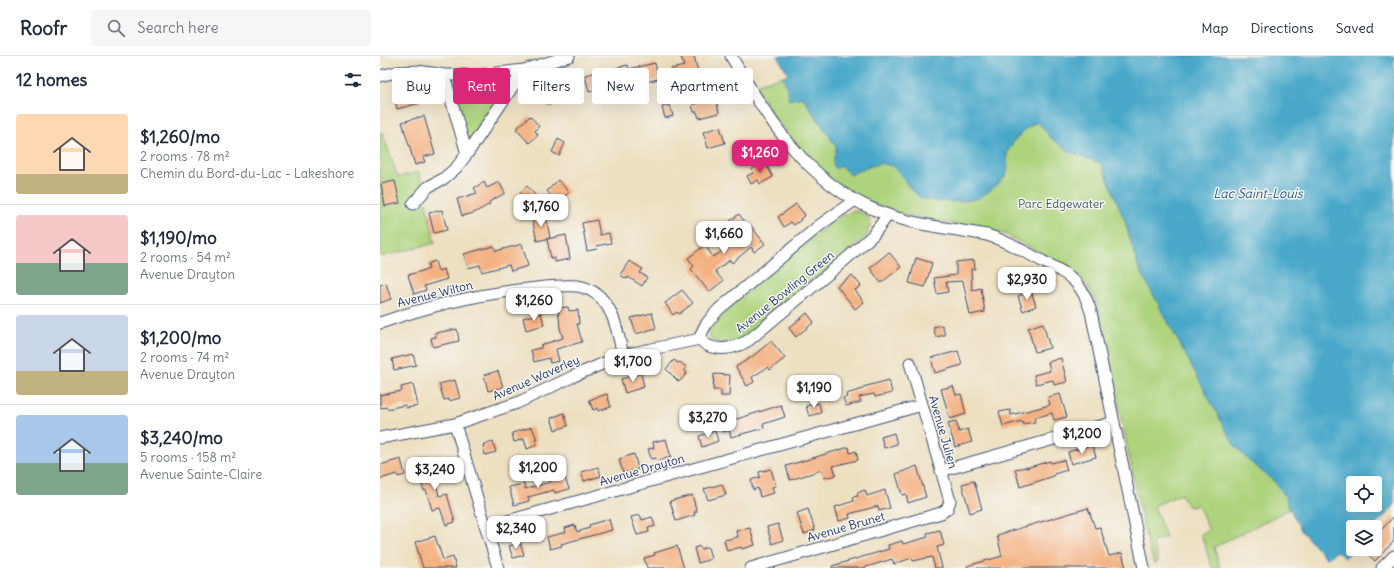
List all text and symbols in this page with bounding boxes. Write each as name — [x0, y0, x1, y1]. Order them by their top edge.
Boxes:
search box — [91, 10, 371, 46]
text: Roofr — [20, 16, 67, 40]
icon: search — [105, 17, 127, 39]
text: Search here — [137, 18, 218, 37]
text: Map — [1201, 19, 1228, 37]
text: Directions — [1250, 19, 1314, 37]
text: Saved — [1336, 19, 1374, 37]
chip: Buy — [392, 68, 445, 104]
chip: Rent — [453, 68, 510, 104]
chip: Filters — [518, 68, 584, 104]
chip: New — [592, 68, 649, 104]
chip: Apartment — [657, 68, 753, 104]
text: 12 homes — [16, 69, 87, 91]
icon: filters — [342, 69, 364, 91]
text: $1,260/mo — [140, 126, 220, 148]
icon: home — [48, 130, 96, 178]
pin: $1,260 — [727, 140, 793, 174]
text: $1,260 — [741, 144, 779, 161]
text: 2 rooms · 78 m² — [140, 148, 230, 165]
text: Chemin du Bord-du-Lac - Lakeshore — [140, 165, 354, 182]
water label: Lac Saint-Louis — [1213, 185, 1304, 202]
pin: $1,760 — [508, 194, 574, 228]
park label: Parc Edgewater — [1018, 196, 1104, 211]
text: $1,760 — [522, 198, 560, 215]
pin: $1,660 — [691, 221, 757, 255]
text: $1,660 — [705, 225, 743, 242]
text: $1,190/mo — [140, 227, 217, 249]
icon: home — [48, 231, 96, 279]
street label: Avenue Bowling Green — [733, 247, 837, 336]
text: 2 rooms · 54 m² — [140, 249, 231, 266]
text: Avenue Drayton — [140, 266, 235, 283]
pin: $2,930 — [994, 267, 1060, 301]
text: $2,930 — [1007, 271, 1047, 288]
street label: Avenue Wilton — [396, 277, 474, 310]
pin: $1,260 — [501, 288, 567, 322]
text: $1,260 — [515, 292, 553, 309]
text: $1,200/mo — [140, 327, 221, 349]
icon: home — [48, 331, 96, 379]
text: 2 rooms · 74 m² — [140, 349, 229, 366]
pin: $1,700 — [600, 349, 666, 383]
street label: Avenue Waverley — [490, 352, 582, 403]
text: $1,700 — [614, 353, 652, 370]
text: Avenue Drayton — [140, 366, 235, 383]
pin: $1,190 — [781, 375, 847, 409]
text: $1,190 — [796, 379, 832, 396]
street label: Avenue Julien — [926, 394, 961, 470]
pin: $3,270 — [675, 405, 741, 439]
text: $3,270 — [688, 409, 728, 426]
pin: $1,200 — [1049, 421, 1115, 455]
text: $1,200 — [1062, 425, 1102, 442]
text: $3,240/mo — [140, 427, 223, 449]
icon: home — [48, 431, 96, 479]
text: 5 rooms · 158 m² — [140, 449, 236, 466]
street label: Avenue Drayton — [598, 450, 686, 489]
pin: $1,200 — [505, 455, 571, 489]
pin: $3,240 — [402, 457, 468, 491]
text: $1,200 — [518, 459, 558, 476]
text: $3,240 — [415, 461, 455, 478]
text: Avenue Sainte-Claire — [140, 466, 262, 483]
map controls — [1346, 476, 1382, 556]
button: locate — [1346, 476, 1382, 512]
street label: Avenue Brunet — [805, 508, 887, 545]
pin: $2,340 — [483, 516, 549, 550]
text: $2,340 — [496, 520, 536, 537]
button: layers — [1346, 520, 1382, 556]

